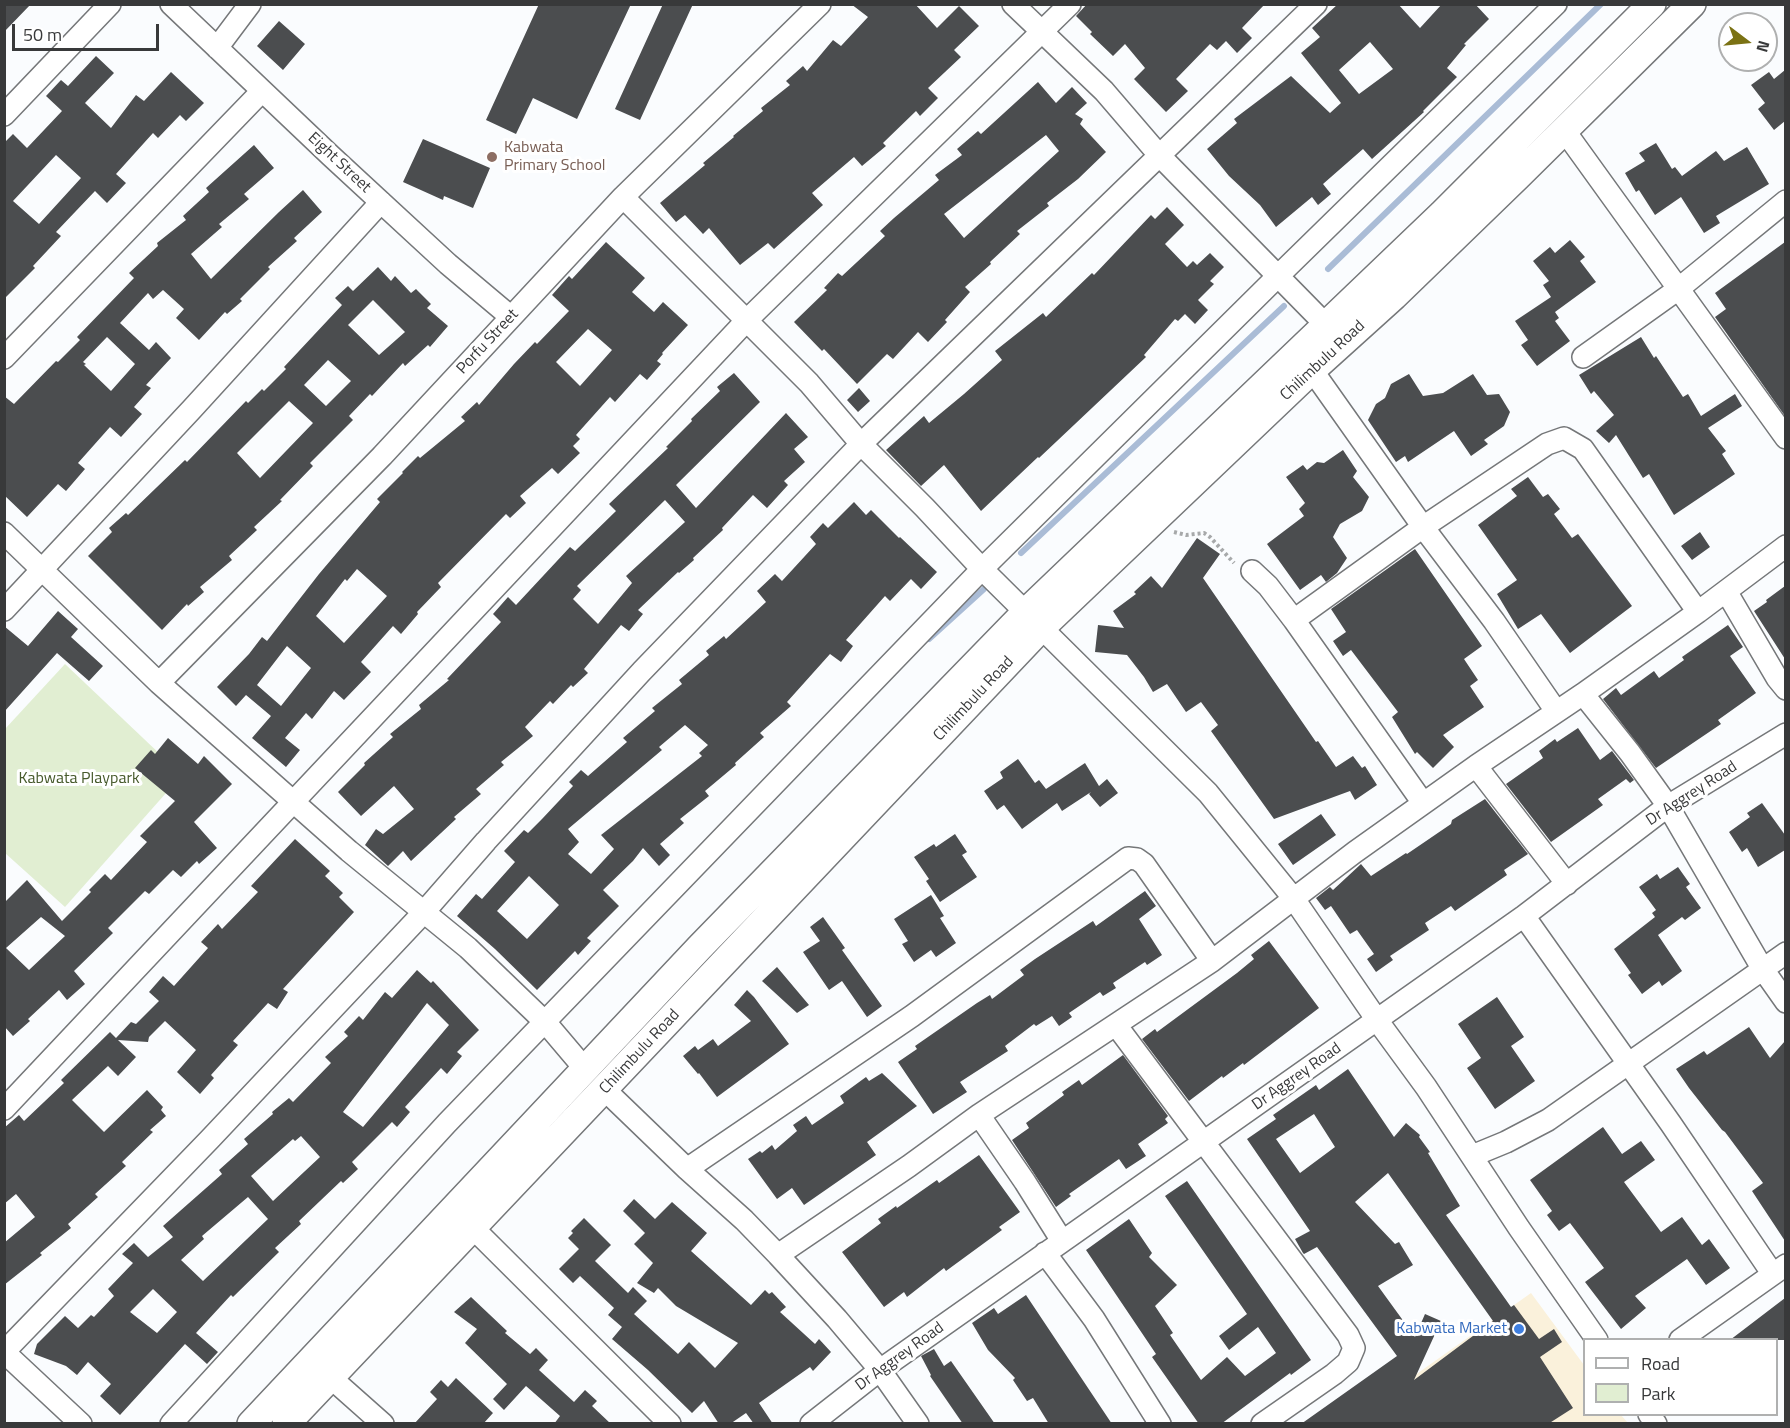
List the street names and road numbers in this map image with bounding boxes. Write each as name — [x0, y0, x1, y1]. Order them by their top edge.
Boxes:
street label: Eight Street — [303, 129, 375, 197]
street label: Porfu Street — [453, 305, 523, 379]
street label: Chilimbulu Road — [1277, 317, 1369, 405]
street label: Chilimbulu Road — [930, 653, 1018, 745]
street label: Dr Aggrey Road — [1643, 758, 1741, 830]
street label: Chilimbulu Road — [596, 1006, 684, 1098]
street label: Dr Aggrey Road — [1249, 1039, 1345, 1115]
street label: Dr Aggrey Road — [852, 1319, 948, 1395]

